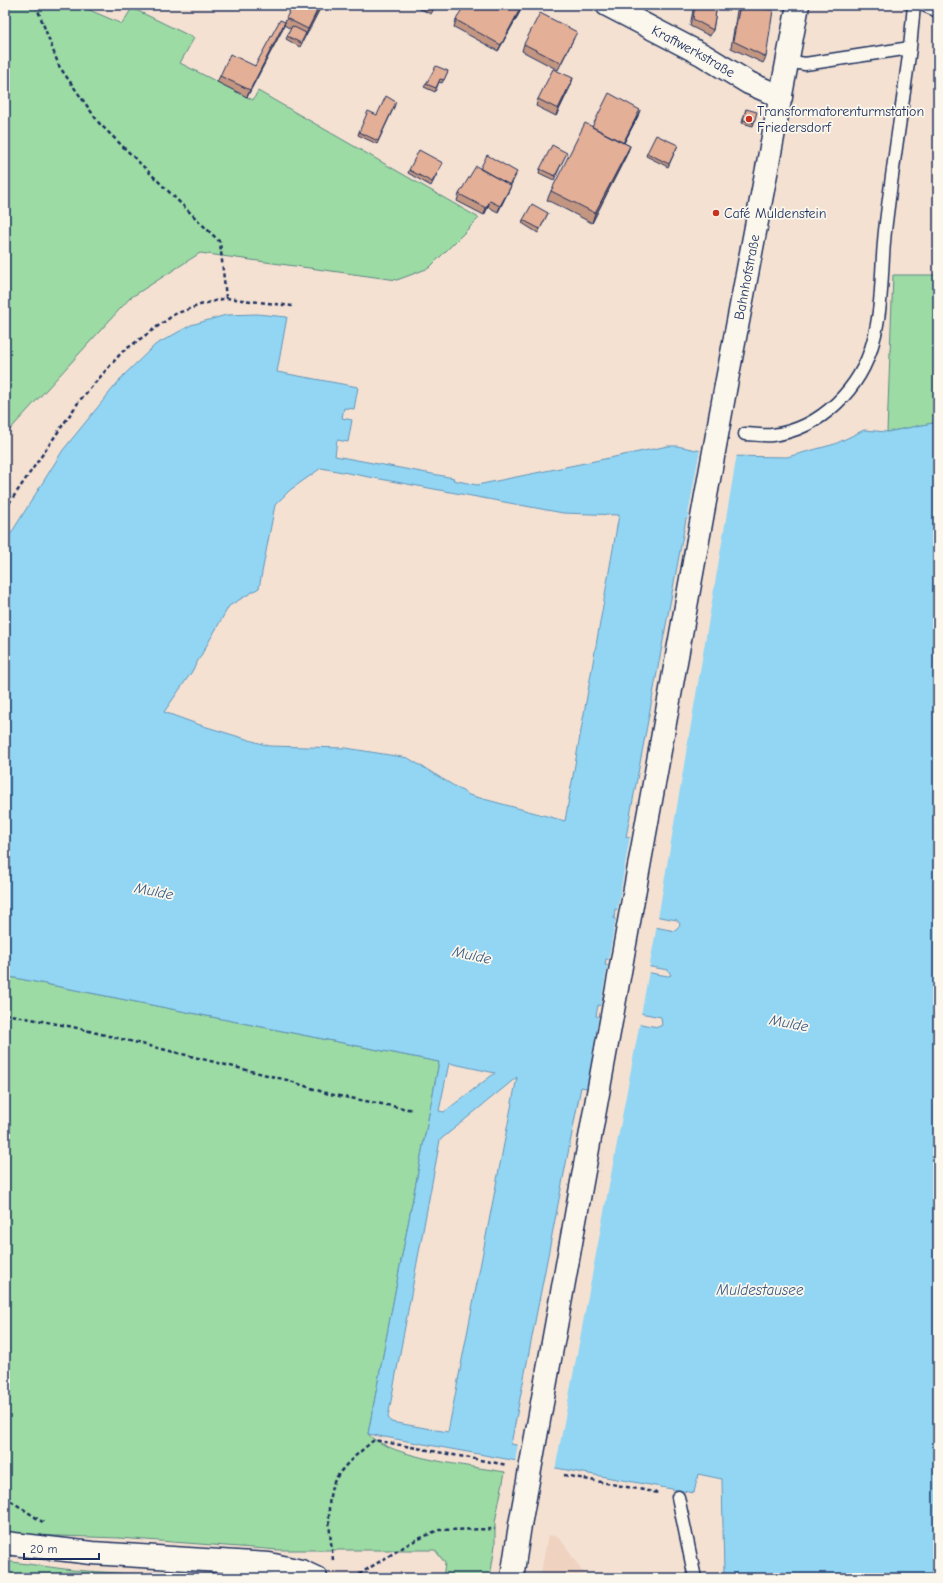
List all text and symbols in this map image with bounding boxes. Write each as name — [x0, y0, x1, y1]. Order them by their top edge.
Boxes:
street label: Kraftwerkstraße — [649, 22, 738, 81]
place label: Transformatorenturmstation Friedersdorf — [757, 103, 924, 136]
marker: Transformatorenturmstation Friedersdorf — [744, 114, 754, 124]
place label: Café Muldenstein — [724, 205, 826, 222]
marker: Café Muldenstein — [711, 208, 721, 218]
street label: Bahnhofstraße — [731, 233, 763, 321]
water label: Mulde — [132, 878, 175, 904]
water label: Mulde — [450, 942, 494, 968]
water label: Mulde — [767, 1010, 810, 1036]
water label: Muldestausee — [716, 1281, 804, 1299]
scale bar — [24, 1535, 99, 1561]
text: 20 m — [30, 1542, 58, 1556]

